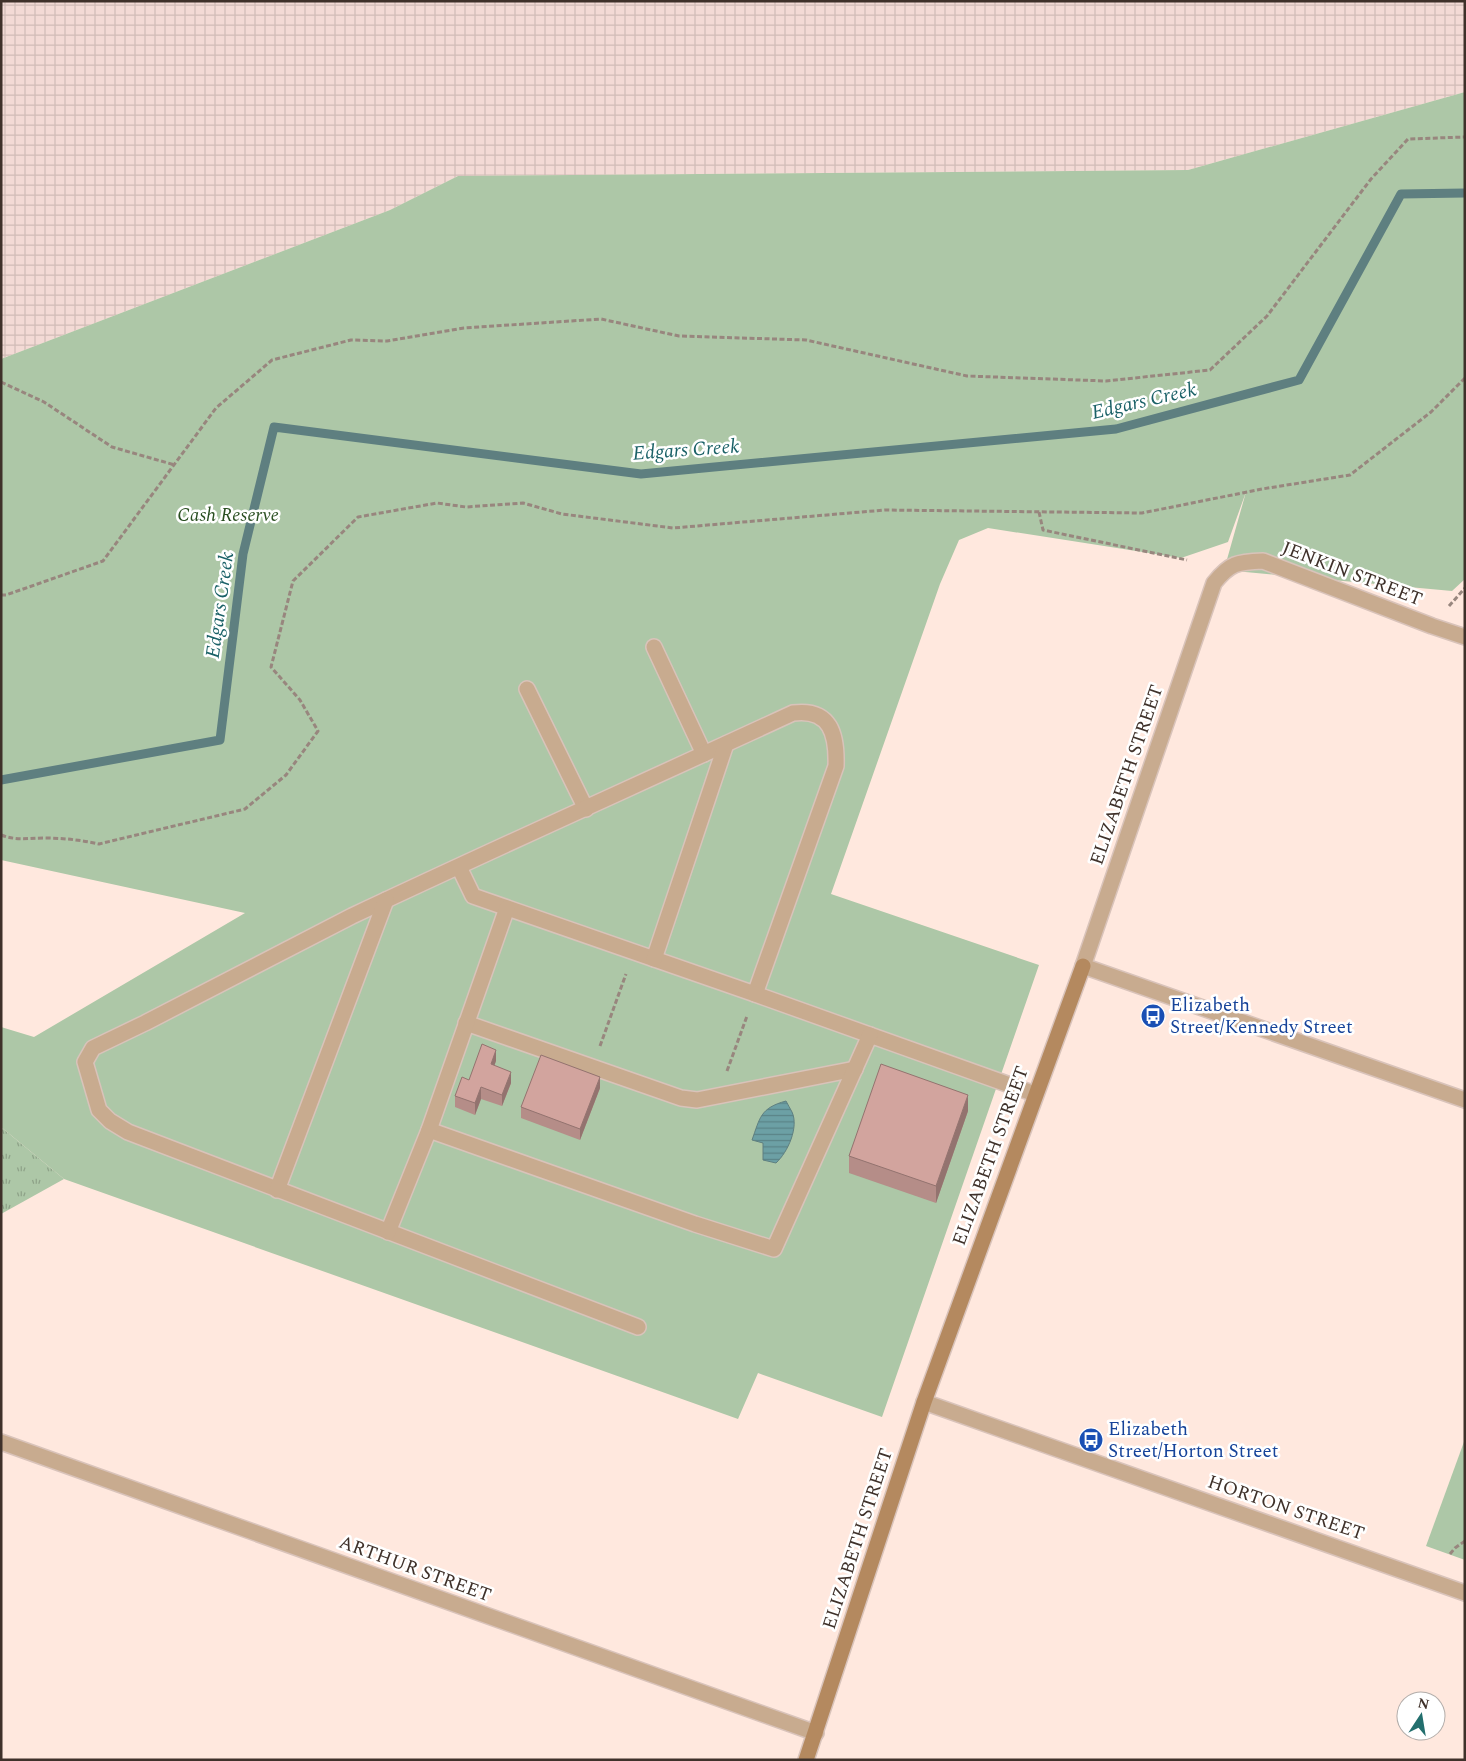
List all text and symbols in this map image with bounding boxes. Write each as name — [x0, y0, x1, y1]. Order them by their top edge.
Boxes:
water label: Edgars Creek — [1088, 374, 1200, 428]
water label: Edgars Creek — [631, 431, 741, 469]
park label: Cash Reserve — [177, 501, 279, 530]
street label: JENKIN STREET — [1277, 534, 1427, 614]
water label: Edgars Creek — [198, 549, 242, 660]
street label: ELIZABETH STREET — [1083, 681, 1171, 869]
place label: Elizabeth Street/Kennedy Street — [1170, 991, 1353, 1042]
bus stop icon: Elizabeth Street/Kennedy Street — [1140, 1003, 1166, 1029]
street label: ELIZABETH STREET — [945, 1062, 1037, 1250]
place label: Elizabeth Street/Horton Street — [1108, 1415, 1279, 1466]
bus stop icon: Elizabeth Street/Horton Street — [1078, 1427, 1104, 1453]
street label: ELIZABETH STREET — [815, 1445, 901, 1633]
street label: HORTON STREET — [1204, 1468, 1368, 1548]
street label: ARTHUR STREET — [335, 1528, 495, 1610]
north arrow — [1396, 1691, 1446, 1741]
text: N — [1416, 1692, 1431, 1715]

